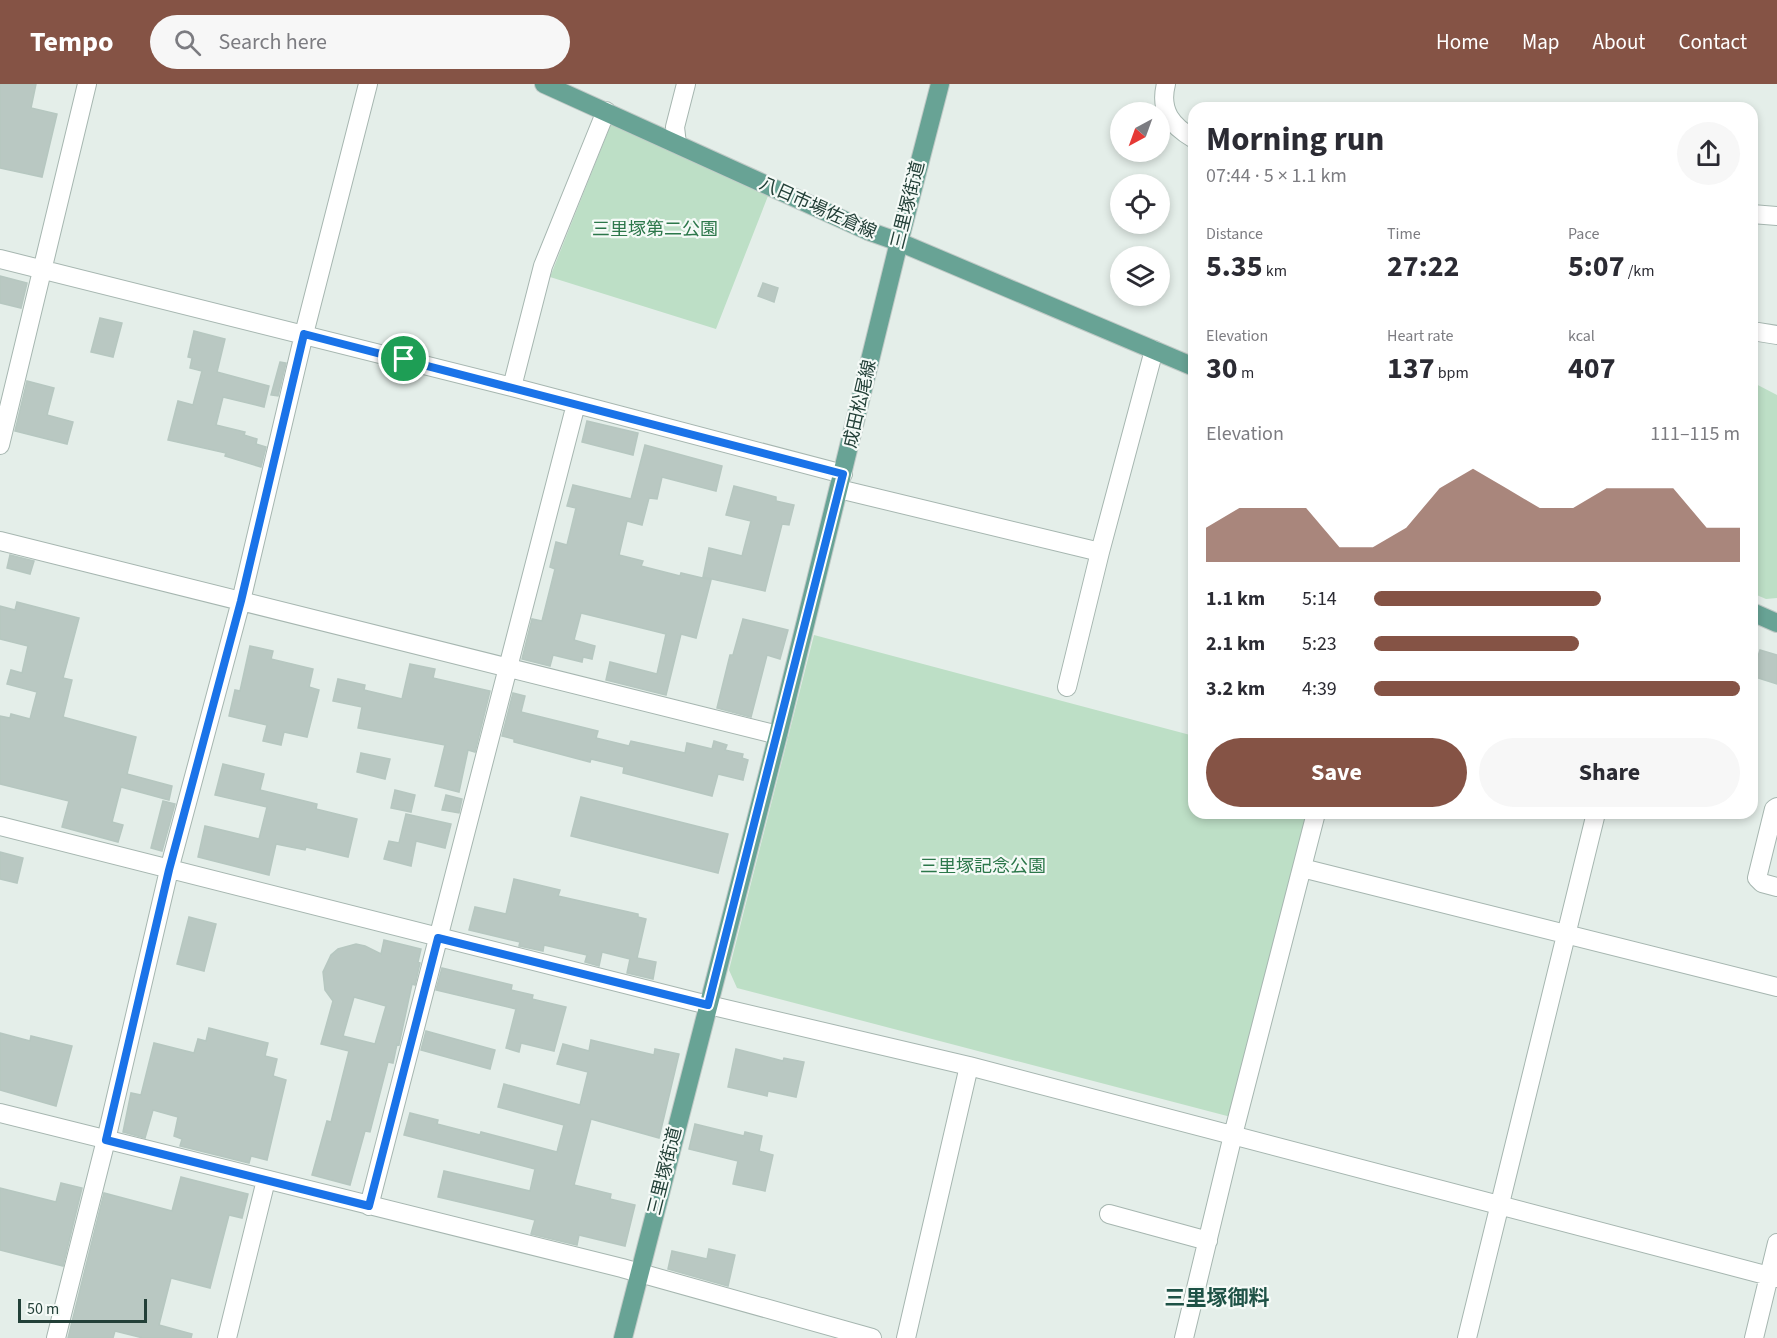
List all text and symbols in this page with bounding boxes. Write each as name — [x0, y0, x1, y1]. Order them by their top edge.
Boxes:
search box — [150, 15, 570, 69]
text: Tempo — [30, 22, 114, 62]
icon: search — [171, 26, 204, 59]
text: Search here — [219, 26, 327, 58]
text: Home — [1436, 27, 1489, 57]
text: Map — [1522, 27, 1560, 57]
text: About — [1593, 27, 1645, 57]
text: Contact — [1678, 27, 1747, 57]
north arrow — [1110, 102, 1170, 162]
map controls — [1110, 102, 1170, 306]
text: Morning run — [1206, 116, 1384, 163]
button: share — [1677, 122, 1740, 185]
street label: 三里塚街道 — [885, 158, 931, 252]
text: 07:44 · 5 × 1.1 km — [1206, 162, 1347, 190]
street label: 八日市場佐倉線 — [755, 171, 881, 245]
button: locate — [1110, 174, 1170, 234]
park label: 三里塚第二公園 — [592, 217, 718, 242]
text: Distance — [1206, 223, 1263, 245]
text: Time — [1387, 223, 1421, 245]
text: Pace — [1568, 223, 1599, 245]
text: 5.35 — [1206, 245, 1263, 288]
text: 27:22 — [1387, 245, 1459, 288]
text: 5:07 — [1568, 245, 1625, 288]
button: layers — [1110, 246, 1170, 306]
text: km — [1263, 260, 1287, 282]
text: /km — [1625, 260, 1655, 282]
text: Elevation — [1206, 325, 1268, 347]
text: Heart rate — [1387, 325, 1454, 347]
text: kcal — [1568, 325, 1595, 347]
pin — [378, 333, 429, 384]
icon: arrive — [387, 342, 420, 375]
text: 30 — [1206, 347, 1238, 390]
text: 137 — [1387, 347, 1435, 390]
text: 407 — [1568, 347, 1616, 390]
street label: 成田松尾線 — [838, 357, 882, 451]
text: m — [1238, 362, 1254, 384]
text: bpm — [1435, 362, 1469, 384]
text: Elevation — [1206, 420, 1284, 448]
text: 111–115 m — [1650, 420, 1740, 448]
text: 1.1 km — [1206, 585, 1265, 613]
text: 5:14 — [1302, 585, 1337, 613]
text: 2.1 km — [1206, 630, 1265, 658]
text: 5:23 — [1302, 630, 1337, 658]
text: 3.2 km — [1206, 675, 1265, 703]
text: 4:39 — [1302, 675, 1337, 703]
button: Save — [1206, 738, 1467, 807]
button: Share — [1479, 738, 1740, 807]
park label: 三里塚記念公園 — [920, 854, 1046, 879]
street label: 三里塚街道 — [642, 1124, 688, 1218]
district label: 三里塚御料 — [1165, 1283, 1270, 1313]
scale bar — [18, 1296, 147, 1324]
text: 50 m — [27, 1298, 59, 1320]

